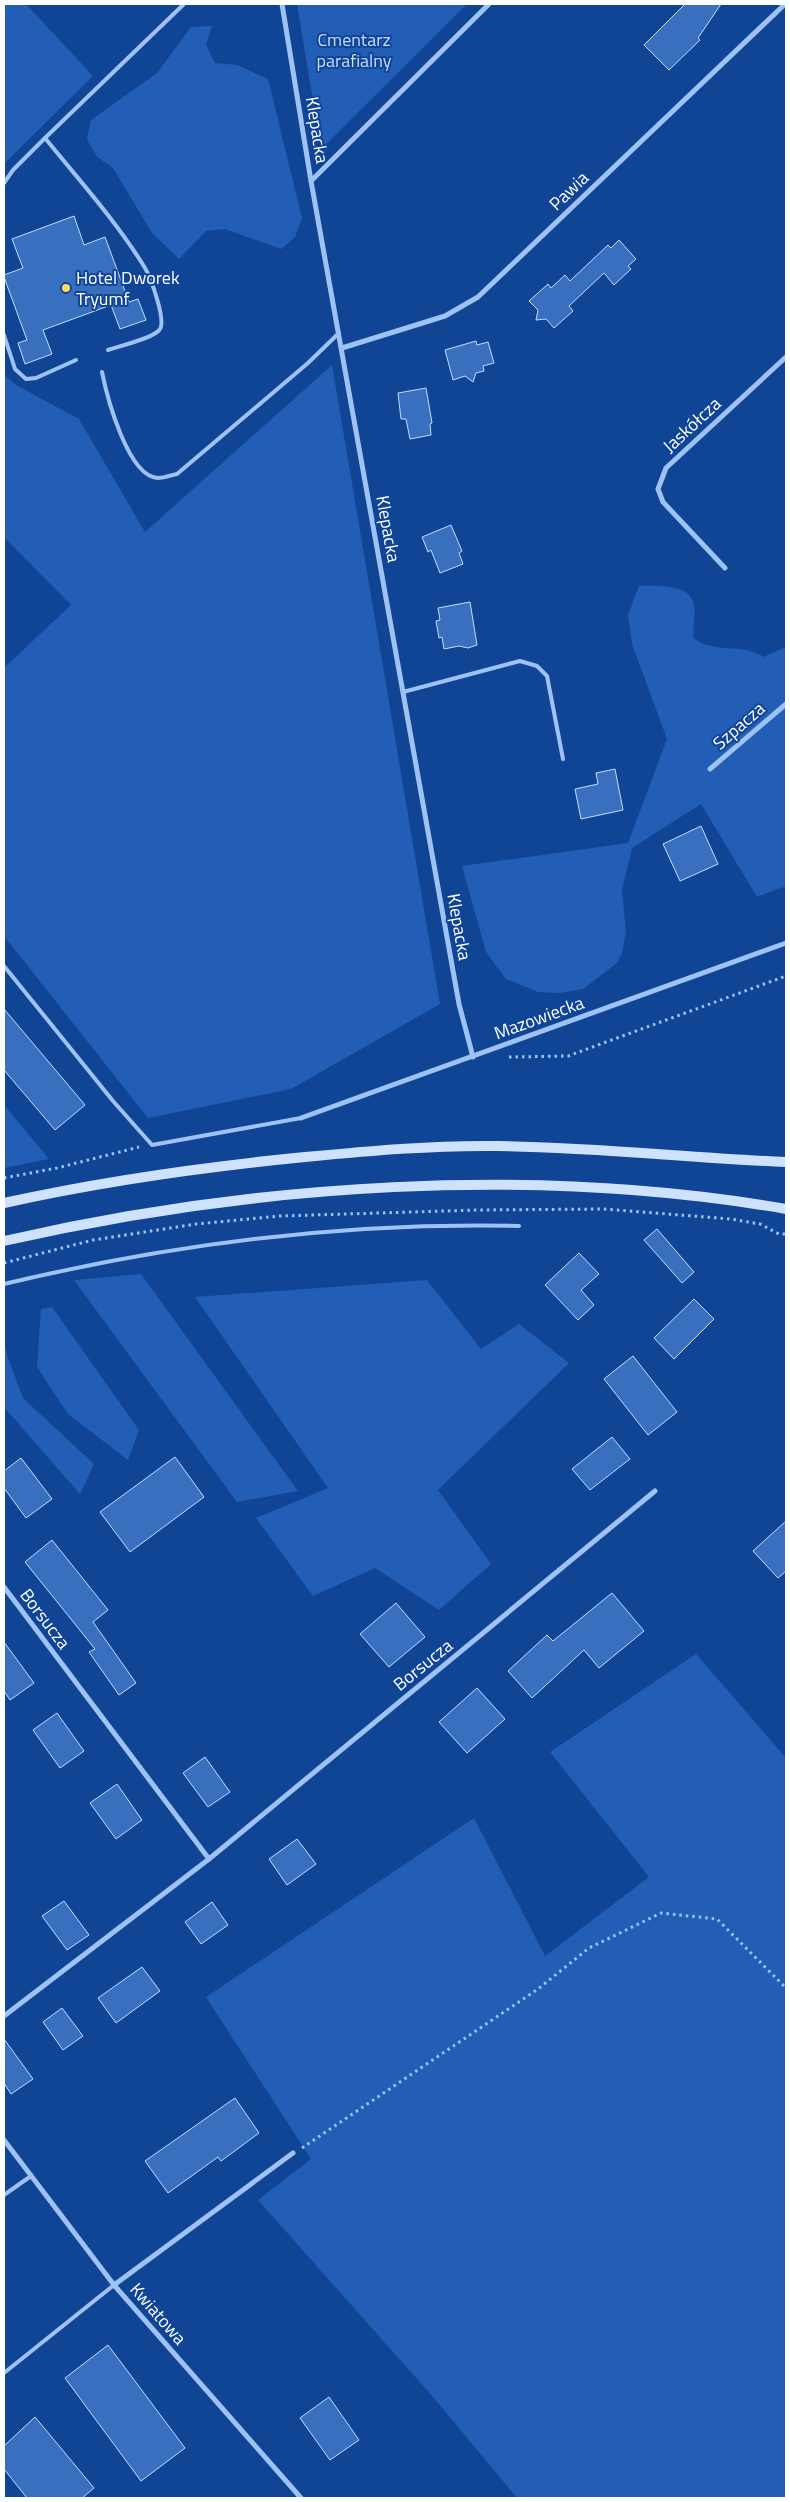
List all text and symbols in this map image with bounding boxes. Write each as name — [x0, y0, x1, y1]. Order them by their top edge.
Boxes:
park label: Cmentarz parafialny — [316, 26, 392, 74]
street label: Klepacka — [299, 95, 336, 165]
street label: Pawia — [543, 165, 595, 216]
place label: Hotel Dworek Tryumf — [76, 264, 180, 312]
marker: Hotel Dworek Tryumf — [60, 282, 72, 294]
street label: Jaskółcza — [656, 391, 727, 459]
street label: Klepacka — [369, 493, 408, 564]
street label: Szpacza — [707, 695, 771, 756]
street label: Klepacka — [440, 891, 479, 962]
street label: Mazowiecka — [490, 989, 588, 1046]
street label: Borsucza — [14, 1583, 77, 1655]
street label: Borsucza — [387, 1632, 458, 1697]
street label: Kwiatowa — [124, 2277, 193, 2351]

